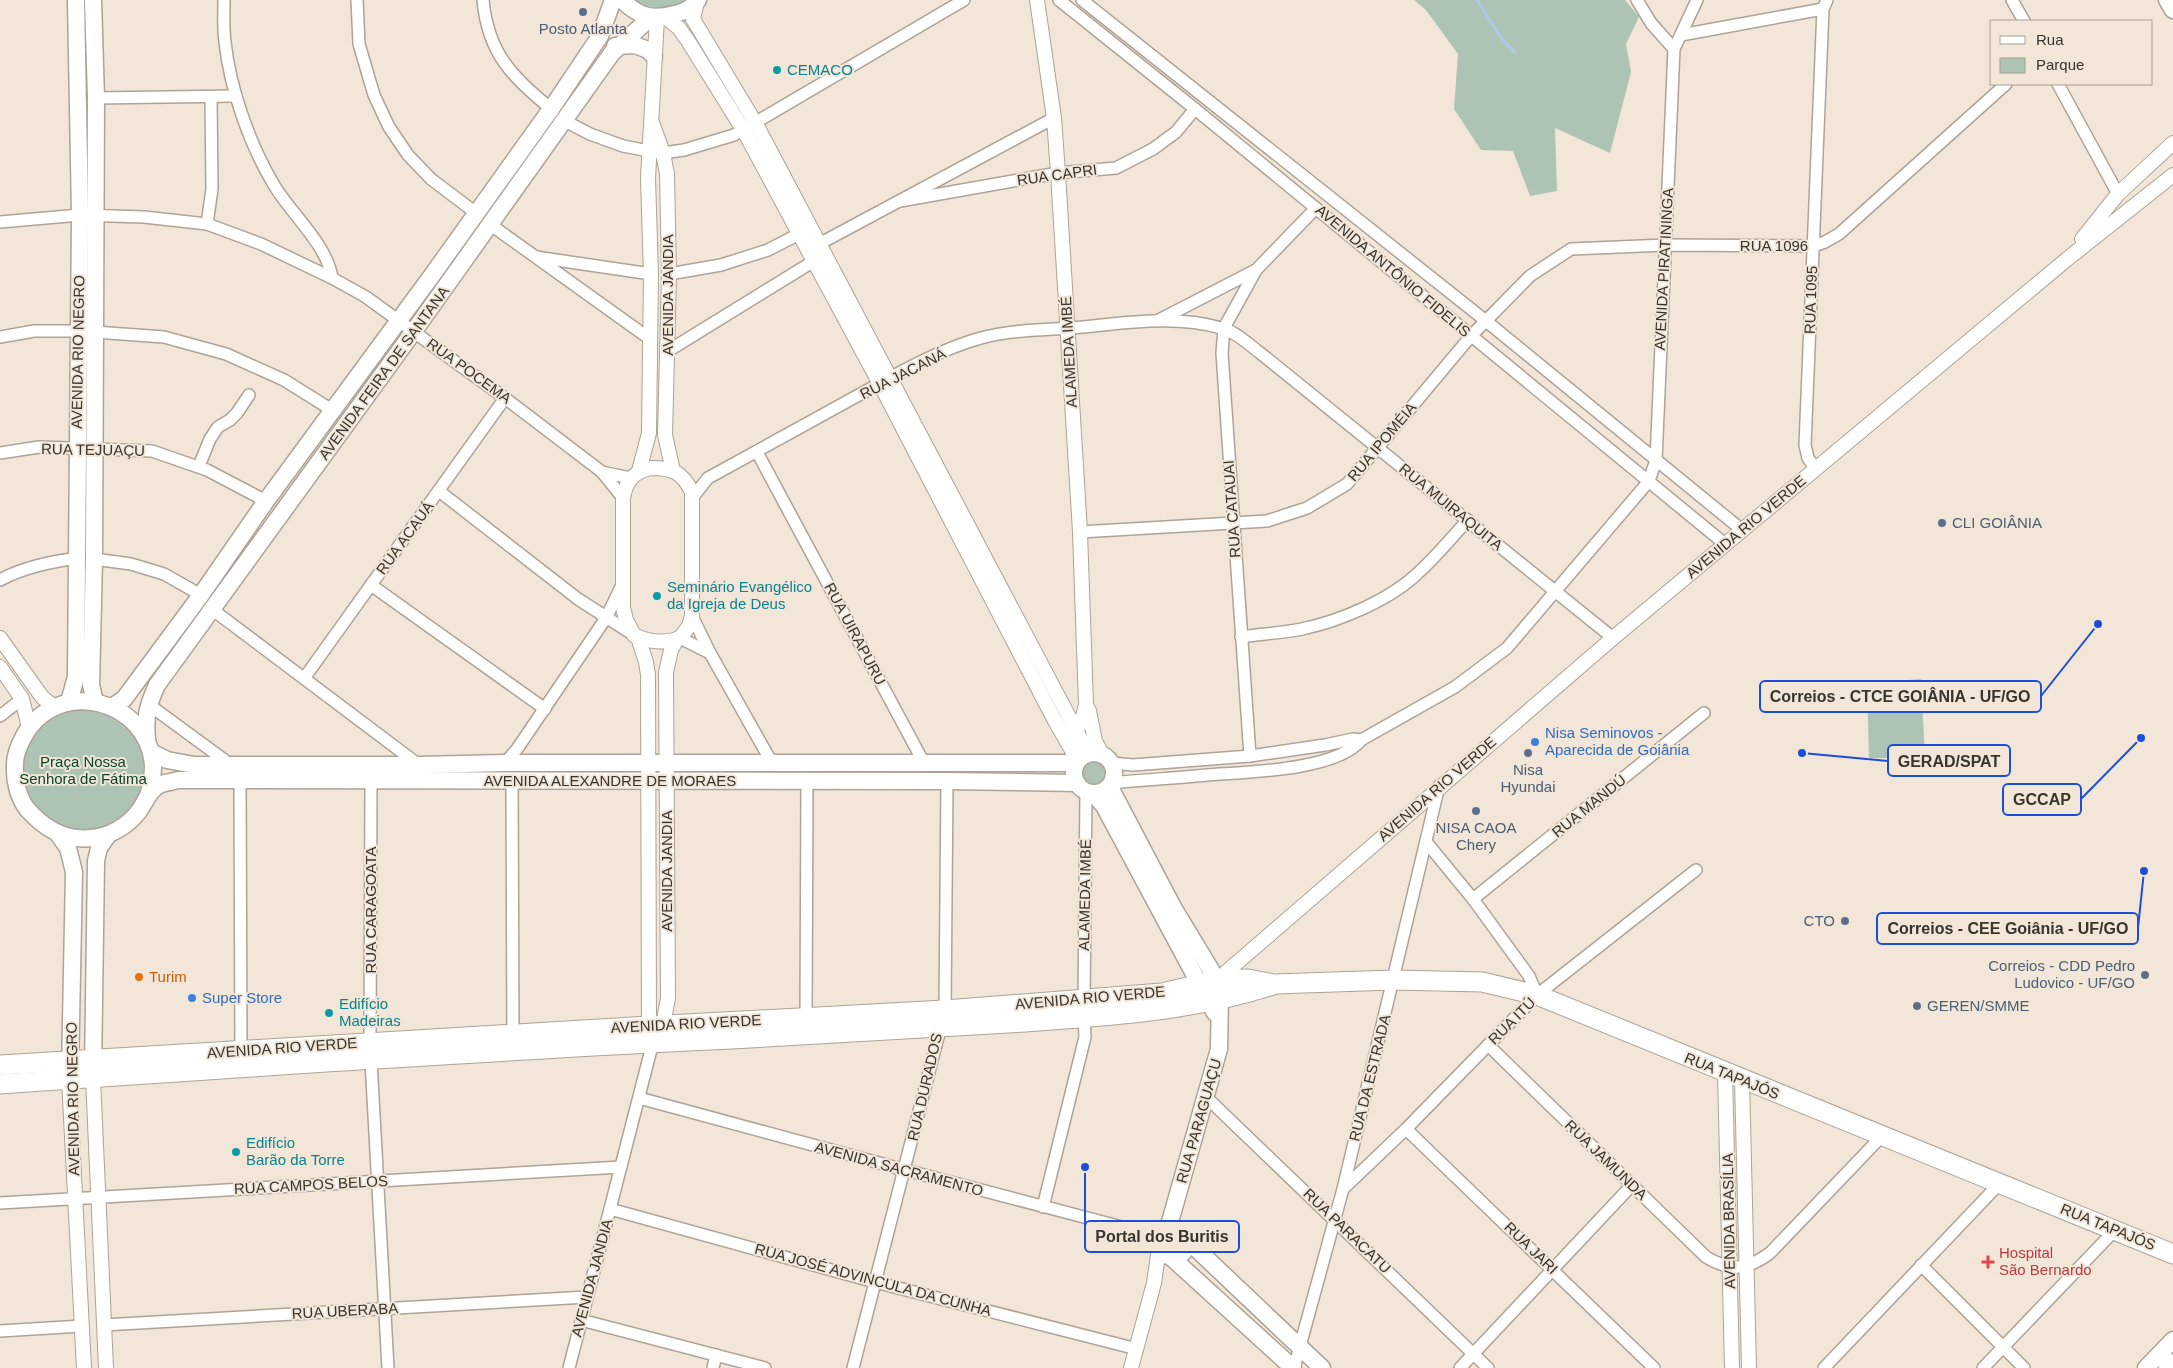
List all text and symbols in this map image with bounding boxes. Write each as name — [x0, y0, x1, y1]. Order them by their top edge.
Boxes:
marker: Posto Atlanta — [577, 6, 589, 18]
place label: Posto Atlanta — [539, 20, 628, 37]
legend — [1990, 20, 2153, 85]
text: Rua — [2036, 31, 2064, 48]
text: Parque — [2036, 56, 2084, 73]
place label: CEMACO — [787, 61, 853, 78]
marker: CEMACO — [771, 64, 783, 76]
street label: RUA CAPRI — [1016, 160, 1098, 189]
street label: AVENIDA PIRATININGA — [1651, 187, 1676, 351]
street label: AVENIDA ANTÔNIO FIDELIS — [1313, 201, 1474, 340]
street label: AVENIDA JANDIA — [659, 234, 676, 356]
street label: RUA 1096 — [1740, 237, 1808, 254]
street label: RUA 1095 — [1801, 266, 1820, 334]
street label: AVENIDA RIO NEGRO — [68, 275, 87, 429]
street label: AVENIDA FEIRA DE SANTANA — [315, 283, 452, 463]
street label: ALAMEDA IMBÉ — [1057, 296, 1080, 408]
street label: RUA POCEMA — [424, 334, 515, 407]
street label: RUA JACANÁ — [857, 345, 949, 403]
street label: RUA IPOMÉIA — [1344, 399, 1419, 484]
street label: RUA TEJUAÇU — [41, 440, 145, 459]
street label: RUA CATAUAI — [1220, 460, 1243, 558]
street label: RUA MUIRAQUITA — [1396, 460, 1506, 554]
street label: AVENIDA RIO VERDE — [1683, 472, 1809, 582]
street label: RUA ACAUÁ — [372, 498, 437, 577]
place label: CLI GOIÂNIA — [1952, 514, 2042, 531]
marker: CLI GOIÂNIA — [1936, 517, 1948, 529]
place label: Seminário Evangélico da Igreja de Deus — [667, 578, 812, 612]
street label: RUA UIRAPURU — [821, 580, 890, 688]
marker: Seminário Evangélico da Igreja de Deus — [651, 590, 663, 602]
callout: Correios - CTCE GOIÂNIA - UF/GO — [1760, 681, 2041, 712]
text: Correios - CTCE GOIÂNIA - UF/GO — [1770, 687, 2030, 705]
place label: Nisa Seminovos - Aparecida de Goiânia — [1545, 724, 1690, 758]
street label: AVENIDA RIO VERDE — [1374, 733, 1499, 844]
marker: Nisa Seminovos - Aparecida de Goiânia — [1529, 736, 1541, 748]
callout: GERAD/SPAT — [1888, 745, 2010, 776]
marker: Nisa Hyundai — [1522, 747, 1534, 759]
park label: Praça Nossa Senhora de Fátima — [19, 753, 147, 787]
text: GERAD/SPAT — [1898, 753, 2000, 770]
place label: Nisa Hyundai — [1500, 761, 1556, 795]
street label: RUA MANDÚ — [1548, 771, 1629, 841]
street label: AVENIDA ALEXANDRE DE MORAES — [484, 772, 736, 789]
callout: GCCAP — [2003, 784, 2081, 815]
text: GCCAP — [2013, 791, 2071, 808]
marker: NISA CAOA Chery — [1470, 805, 1482, 817]
street label: AVENIDA JANDIA — [658, 810, 675, 932]
place label: NISA CAOA Chery — [1436, 819, 1516, 853]
street label: ALAMEDA IMBÉ — [1075, 839, 1094, 951]
street label: RUA CARAGOATA — [362, 847, 379, 973]
place label: CTO — [1804, 912, 1835, 929]
callout: Correios - CEE Goiânia - UF/GO — [1877, 913, 2138, 944]
marker: CTO — [1839, 915, 1851, 927]
text: Correios - CEE Goiânia - UF/GO — [1888, 920, 2128, 937]
place label: Correios - CDD Pedro Ludovico - UF/GO — [1988, 957, 2135, 991]
place label: Turim — [149, 968, 187, 985]
marker: Correios - CDD Pedro Ludovico - UF/GO — [2139, 969, 2151, 981]
marker: Turim — [133, 971, 145, 983]
street label: AVENIDA RIO VERDE — [1014, 982, 1166, 1013]
place label: Super Store — [202, 989, 282, 1006]
marker: Super Store — [186, 992, 198, 1004]
street label: RUA ITÚ — [1485, 994, 1539, 1048]
place label: Edifício Madeiras — [339, 995, 401, 1029]
place label: GEREN/SMME — [1927, 997, 2030, 1014]
marker: GEREN/SMME — [1911, 1000, 1923, 1012]
marker: Edifício Madeiras — [323, 1007, 335, 1019]
street label: AVENIDA RIO VERDE — [610, 1011, 762, 1036]
street label: RUA DA ESTRADA — [1346, 1013, 1393, 1143]
street label: AVENIDA RIO NEGRO — [63, 1022, 82, 1176]
street label: RUA DURADOS — [904, 1031, 945, 1142]
street label: AVENIDA RIO VERDE — [206, 1034, 358, 1061]
street label: RUA TAPAJÓS — [1682, 1049, 1782, 1102]
street label: RUA PARAGUAÇU — [1173, 1057, 1224, 1185]
street label: RUA JAMUNDA — [1562, 1116, 1651, 1203]
place label: Edifício Barão da Torre — [246, 1134, 345, 1168]
street label: AVENIDA SACRAMENTO — [813, 1138, 985, 1199]
marker: Edifício Barão da Torre — [230, 1146, 242, 1158]
street label: AVENIDA BRASÍLIA — [1719, 1153, 1738, 1289]
street label: RUA CAMPOS BELOS — [234, 1172, 388, 1197]
street label: RUA PARACATU — [1300, 1185, 1394, 1277]
street label: RUA TAPAJÓS — [2058, 1200, 2158, 1253]
street label: AVENIDA JANDIA — [568, 1217, 615, 1339]
street label: RUA JARI — [1501, 1218, 1562, 1277]
callout: Portal dos Buritis — [1085, 1221, 1239, 1252]
text: Portal dos Buritis — [1095, 1228, 1229, 1245]
street label: RUA JOSÉ ADVINCULA DA CUNHA — [753, 1240, 993, 1319]
place label: Hospital São Bernardo — [1999, 1244, 2092, 1278]
marker: Hospital São Bernardo — [1981, 1255, 1995, 1269]
street label: RUA UBERABA — [291, 1299, 399, 1322]

